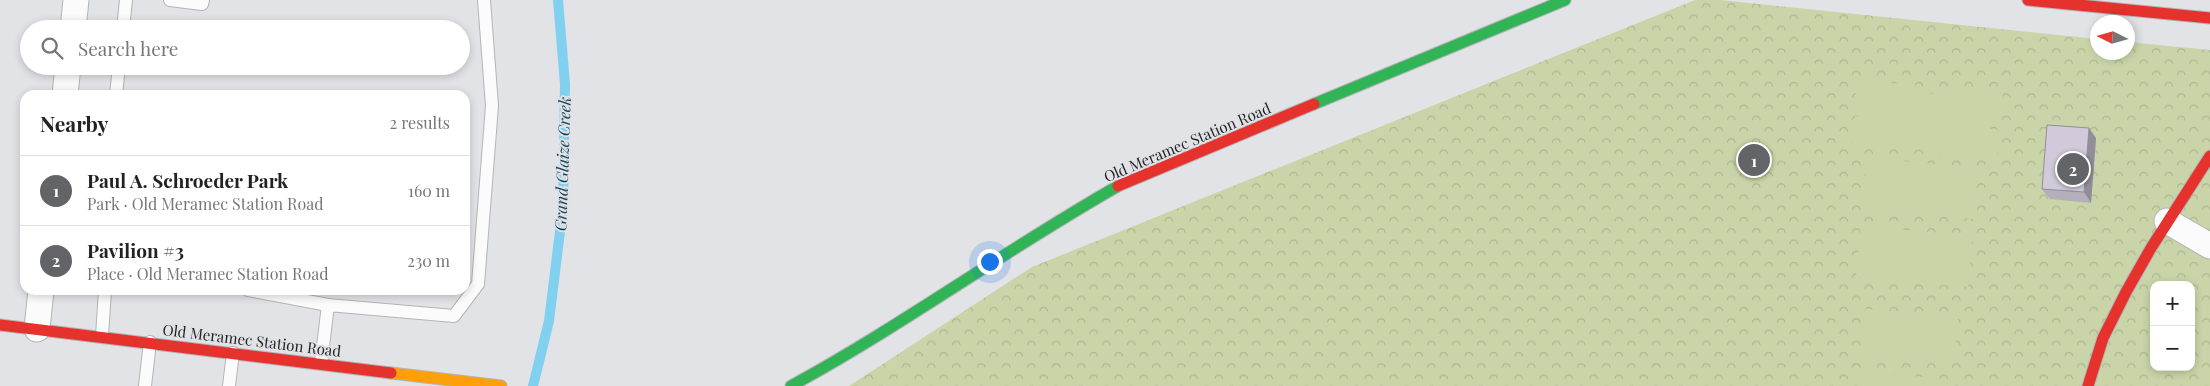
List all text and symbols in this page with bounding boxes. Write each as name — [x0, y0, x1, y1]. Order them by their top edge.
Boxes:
north arrow — [2090, 15, 2135, 60]
search box — [20, 20, 470, 75]
icon: search — [38, 34, 66, 62]
text: Search here — [78, 35, 178, 61]
water label: Grand Glaize Creek — [549, 97, 575, 231]
street label: Old Meramec Station Road — [1100, 98, 1274, 186]
text: Nearby — [40, 109, 109, 137]
text: 2 results — [390, 112, 450, 133]
pin: 1 — [1738, 141, 1770, 179]
pin: 2 — [2057, 150, 2089, 188]
text: Paul A. Schroeder Park — [87, 167, 288, 193]
text: 1 — [53, 180, 59, 201]
text: 160 m — [408, 180, 450, 201]
text: Park · Old Meramec Station Road — [87, 193, 323, 214]
text: Pavilion #3 — [87, 237, 184, 263]
your location — [977, 249, 1003, 275]
text: 2 — [52, 250, 60, 271]
text: 230 m — [407, 250, 450, 271]
text: Place · Old Meramec Station Road — [87, 263, 328, 284]
map controls — [2150, 281, 2195, 371]
button: + — [2150, 281, 2195, 326]
street label: Old Meramec Station Road — [162, 319, 343, 361]
button: − — [2150, 326, 2195, 371]

